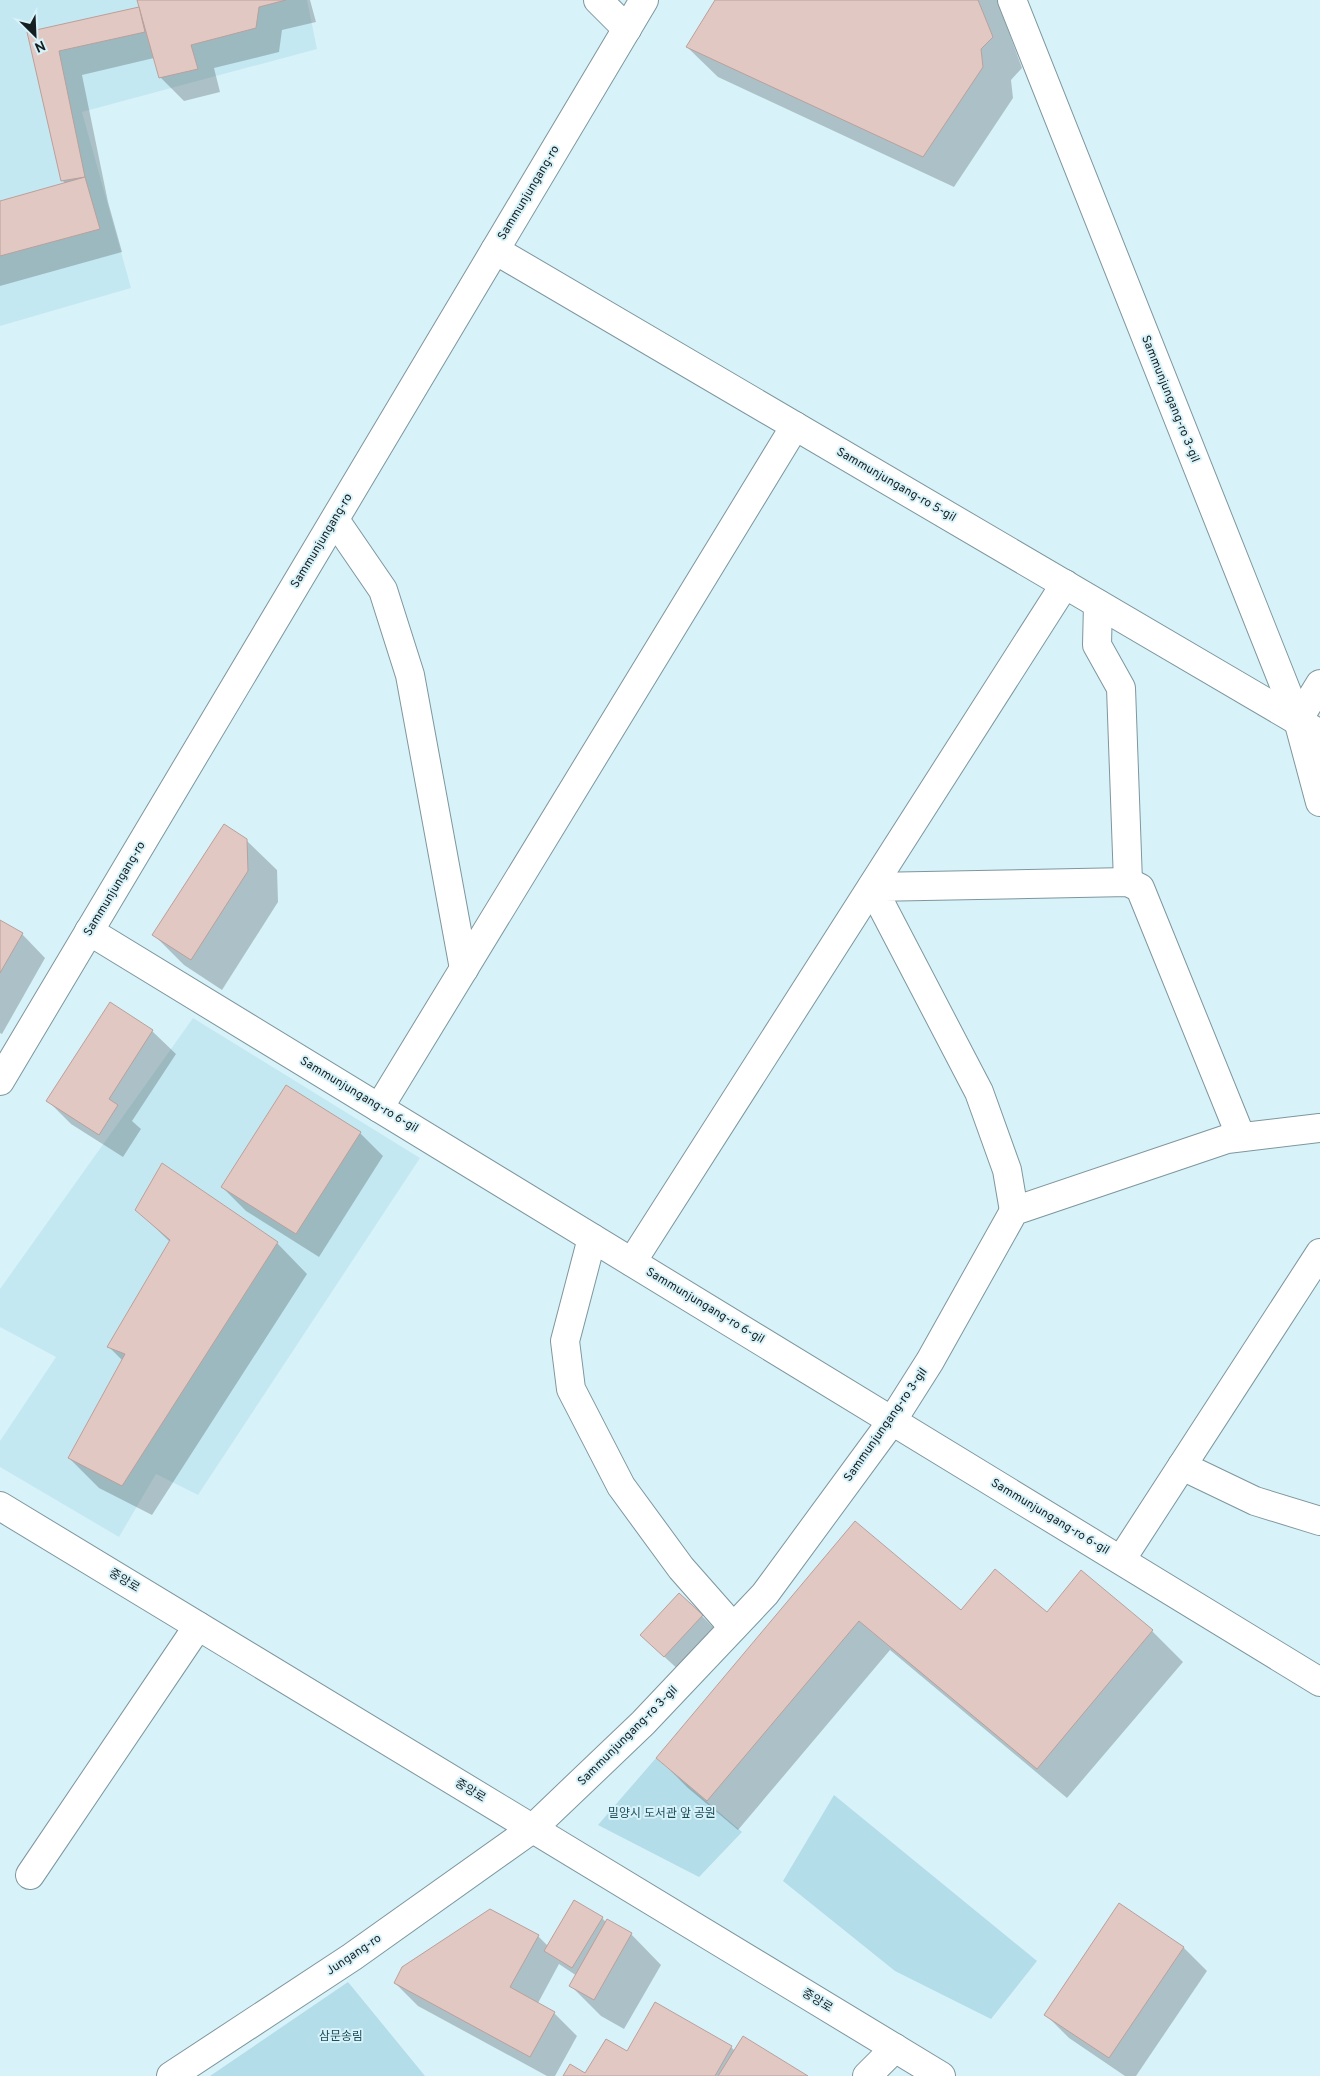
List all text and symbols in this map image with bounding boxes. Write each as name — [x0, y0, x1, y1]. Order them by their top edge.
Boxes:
north arrow — [10, 10, 60, 60]
text: N — [32, 36, 48, 55]
street label: Sammunjungang-ro — [494, 142, 564, 243]
street label: Sammunjungang-ro 3-gil — [1137, 333, 1203, 465]
street label: Sammunjungang-ro 5-gil — [833, 444, 959, 526]
street label: Sammunjungang-ro — [287, 490, 357, 591]
street label: Sammunjungang-ro — [80, 838, 150, 939]
street label: Sammunjungang-ro 6-gil — [297, 1053, 421, 1137]
street label: Sammunjungang-ro 6-gil — [643, 1264, 767, 1348]
street label: Sammunjungang-ro 3-gil — [841, 1365, 931, 1485]
street label: Sammunjungang-ro 6-gil — [988, 1475, 1112, 1559]
street label: 중앙로 — [106, 1566, 142, 1596]
street label: Sammunjungang-ro 3-gil — [574, 1682, 682, 1790]
street label: 중앙로 — [452, 1776, 488, 1806]
park label: 밀양시 도서관 앞 공원 — [608, 1806, 716, 1822]
street label: Jungang-ro — [323, 1931, 385, 1979]
street label: 중앙로 — [799, 1986, 835, 2016]
park label: 삼문송림 — [319, 2029, 363, 2045]

